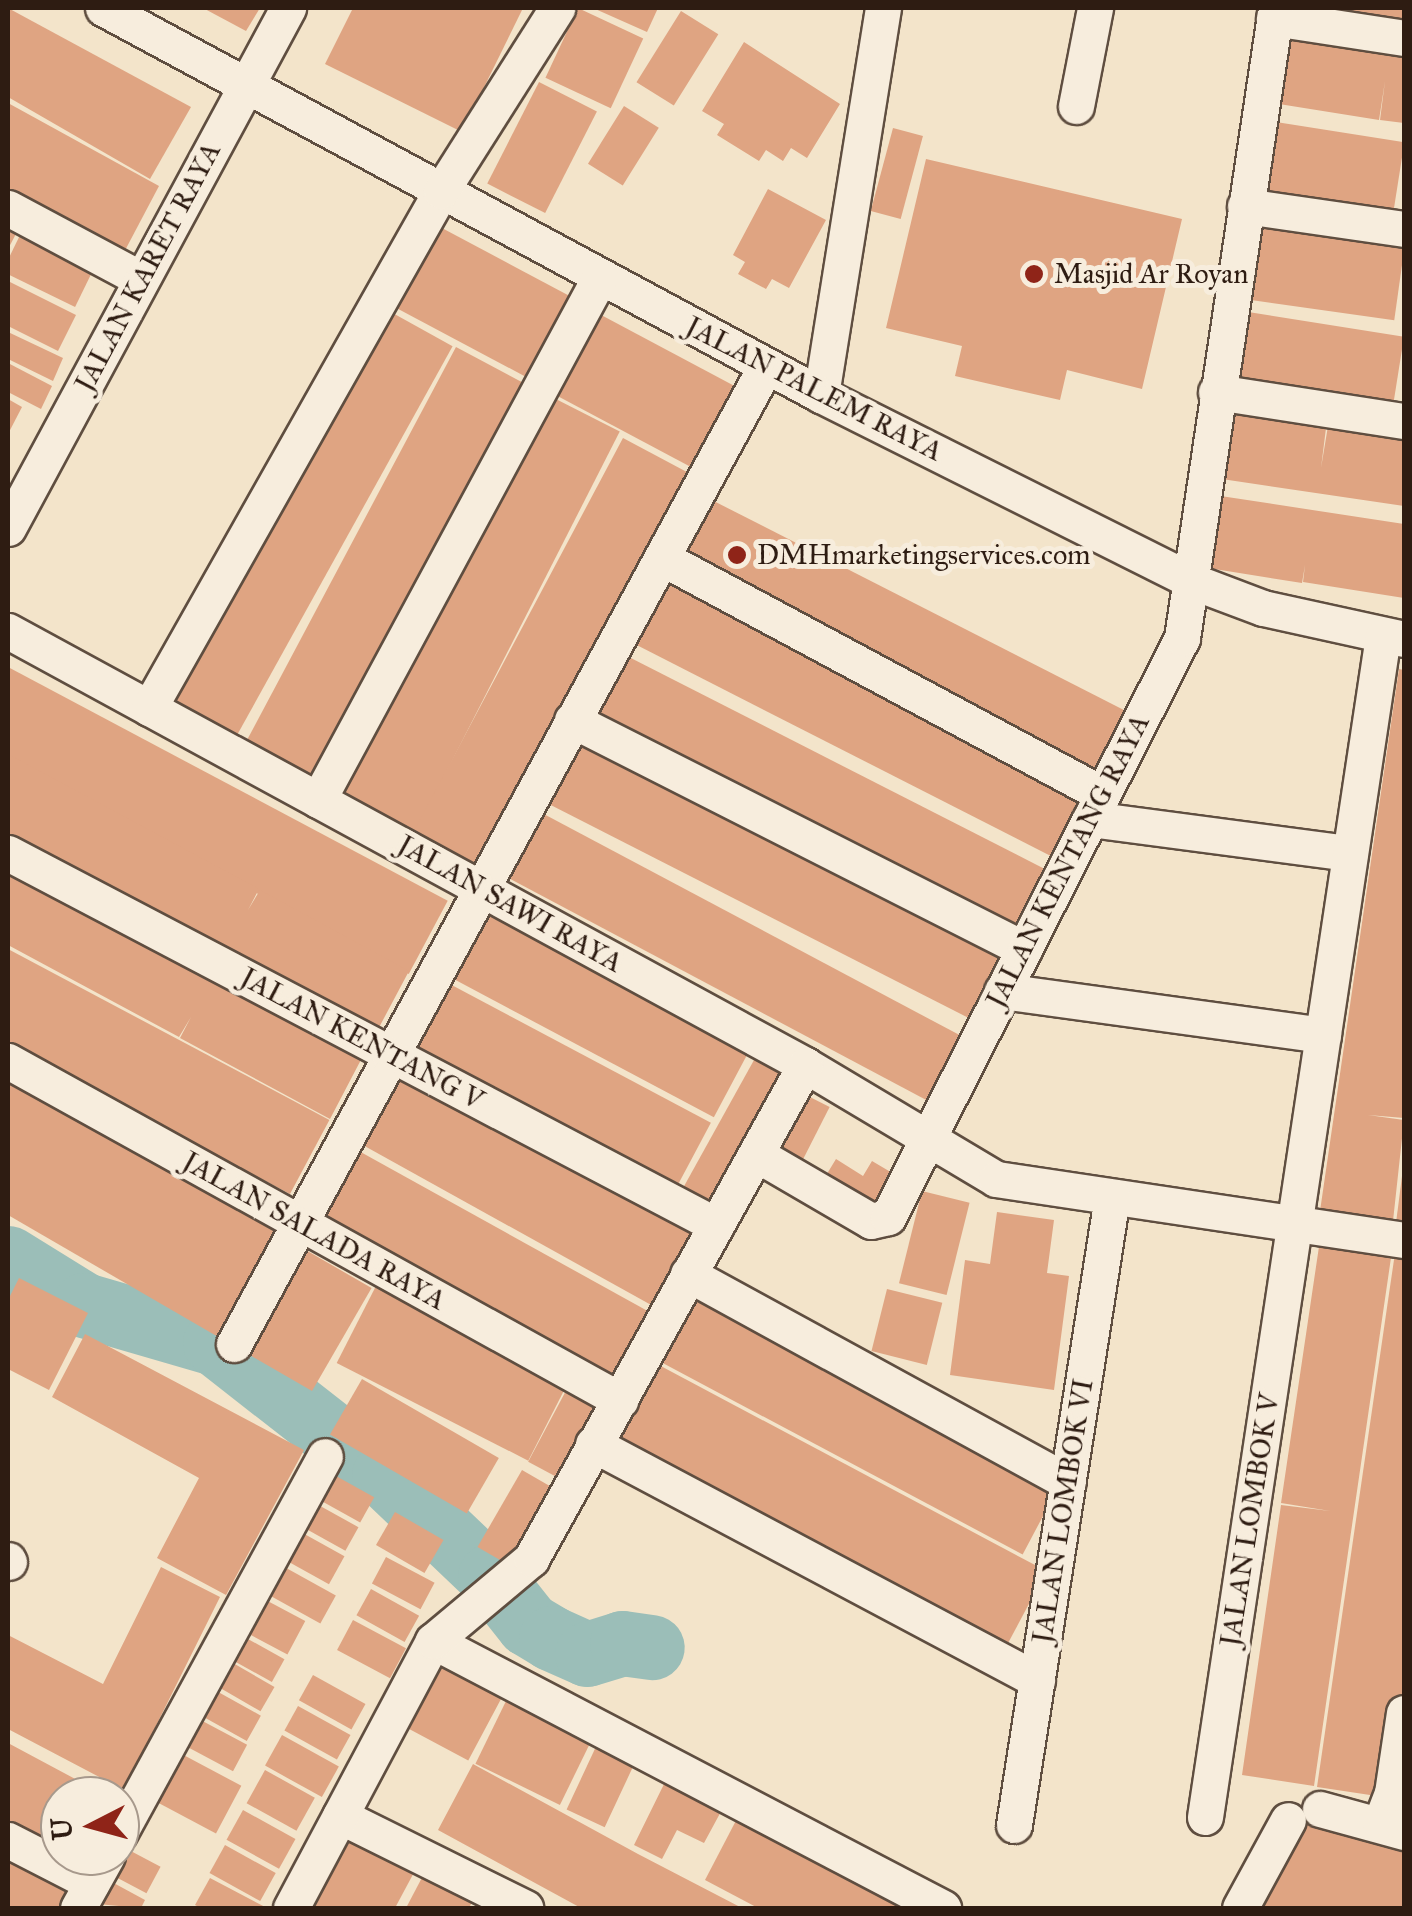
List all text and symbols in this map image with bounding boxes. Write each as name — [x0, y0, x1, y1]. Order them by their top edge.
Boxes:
street label: JALAN KARET RAYA — [68, 137, 228, 397]
place label: Masjid Ar Royan — [1054, 257, 1248, 291]
marker: Masjid Ar Royan — [1023, 263, 1045, 285]
street label: JALAN PALEM RAYA — [680, 310, 948, 468]
place label: DMHmarketingservices.com — [757, 538, 1091, 572]
marker: DMHmarketingservices.com — [726, 544, 748, 566]
street label: JALAN KENTANG RAYA — [979, 709, 1157, 1013]
street label: JALAN SAWI RAYA — [392, 828, 628, 980]
street label: JALAN KENTANG V — [235, 961, 489, 1117]
street label: JALAN SALADA RAYA — [177, 1145, 451, 1317]
street label: JALAN LOMBOK VI — [1025, 1376, 1101, 1646]
street label: JALAN LOMBOK V — [1213, 1391, 1287, 1649]
north arrow — [40, 1776, 140, 1876]
text: U — [43, 1816, 80, 1842]

